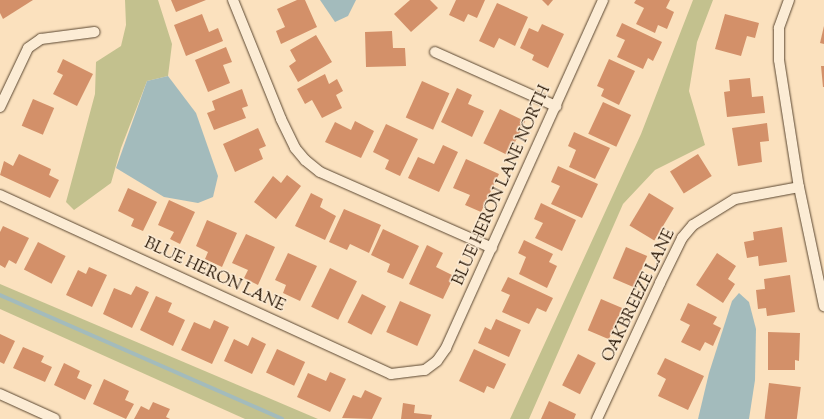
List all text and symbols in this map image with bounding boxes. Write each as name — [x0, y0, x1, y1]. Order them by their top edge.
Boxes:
street label: BLUE HERON LANE NORTH — [450, 83, 556, 289]
street label: OAKBREEZE LANE — [599, 226, 681, 366]
street label: BLUE HERON LANE — [140, 235, 288, 317]

